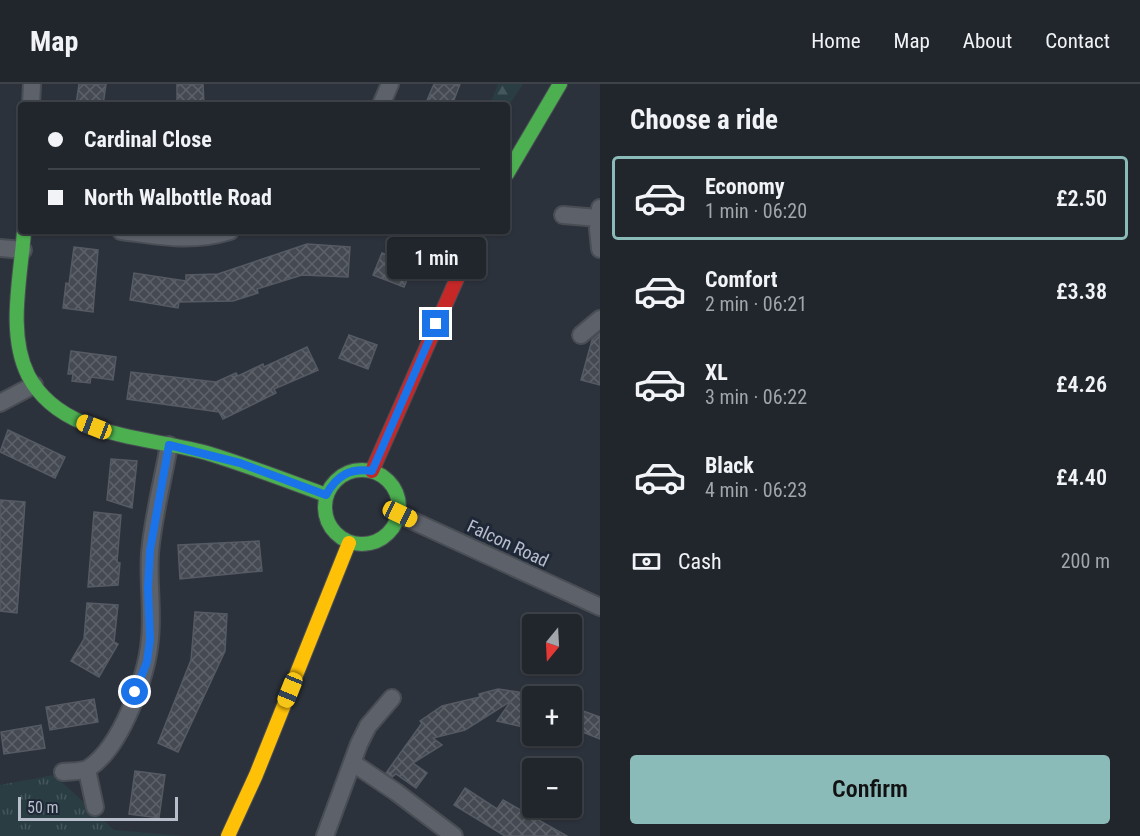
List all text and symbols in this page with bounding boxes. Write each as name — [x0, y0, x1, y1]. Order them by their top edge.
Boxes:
text: Map — [30, 25, 78, 58]
text: Home — [811, 29, 861, 53]
text: Map — [894, 29, 930, 53]
text: About — [963, 29, 1012, 53]
text: Contact — [1045, 29, 1110, 53]
text: Choose a ride — [630, 104, 778, 136]
text: Cardinal Close — [84, 127, 212, 152]
icon: car — [633, 171, 687, 225]
text: Economy — [705, 174, 785, 199]
text: North Walbottle Road — [84, 185, 272, 210]
text: £2.50 — [1056, 186, 1107, 211]
text: 1 min · 06:20 — [705, 199, 807, 223]
callout: 1 min — [386, 237, 486, 279]
text: 1 min — [414, 246, 459, 270]
icon: car — [633, 264, 687, 318]
text: Comfort — [705, 267, 778, 292]
text: £3.38 — [1056, 279, 1107, 304]
text: 2 min · 06:21 — [705, 292, 807, 316]
route end — [422, 310, 449, 337]
icon: car — [633, 357, 687, 411]
text: XL — [705, 360, 728, 385]
text: £4.26 — [1056, 372, 1107, 397]
text: 3 min · 06:22 — [705, 385, 807, 409]
car — [74, 412, 114, 442]
icon: car — [633, 450, 687, 504]
text: Black — [705, 453, 754, 478]
text: £4.40 — [1056, 465, 1107, 490]
text: 4 min · 06:23 — [705, 478, 807, 502]
car — [380, 498, 420, 530]
street label: Falcon Road — [464, 515, 552, 571]
icon: cash — [630, 545, 663, 578]
text: Cash — [678, 549, 722, 574]
text: 200 m — [1061, 549, 1110, 573]
north arrow — [522, 614, 582, 674]
map controls — [522, 614, 582, 818]
car — [275, 670, 305, 710]
route start — [121, 678, 148, 705]
button: + — [522, 686, 582, 746]
button: Confirm — [630, 755, 1110, 824]
button: − — [522, 758, 582, 818]
scale bar — [18, 794, 178, 822]
text: 50 m — [27, 798, 59, 817]

